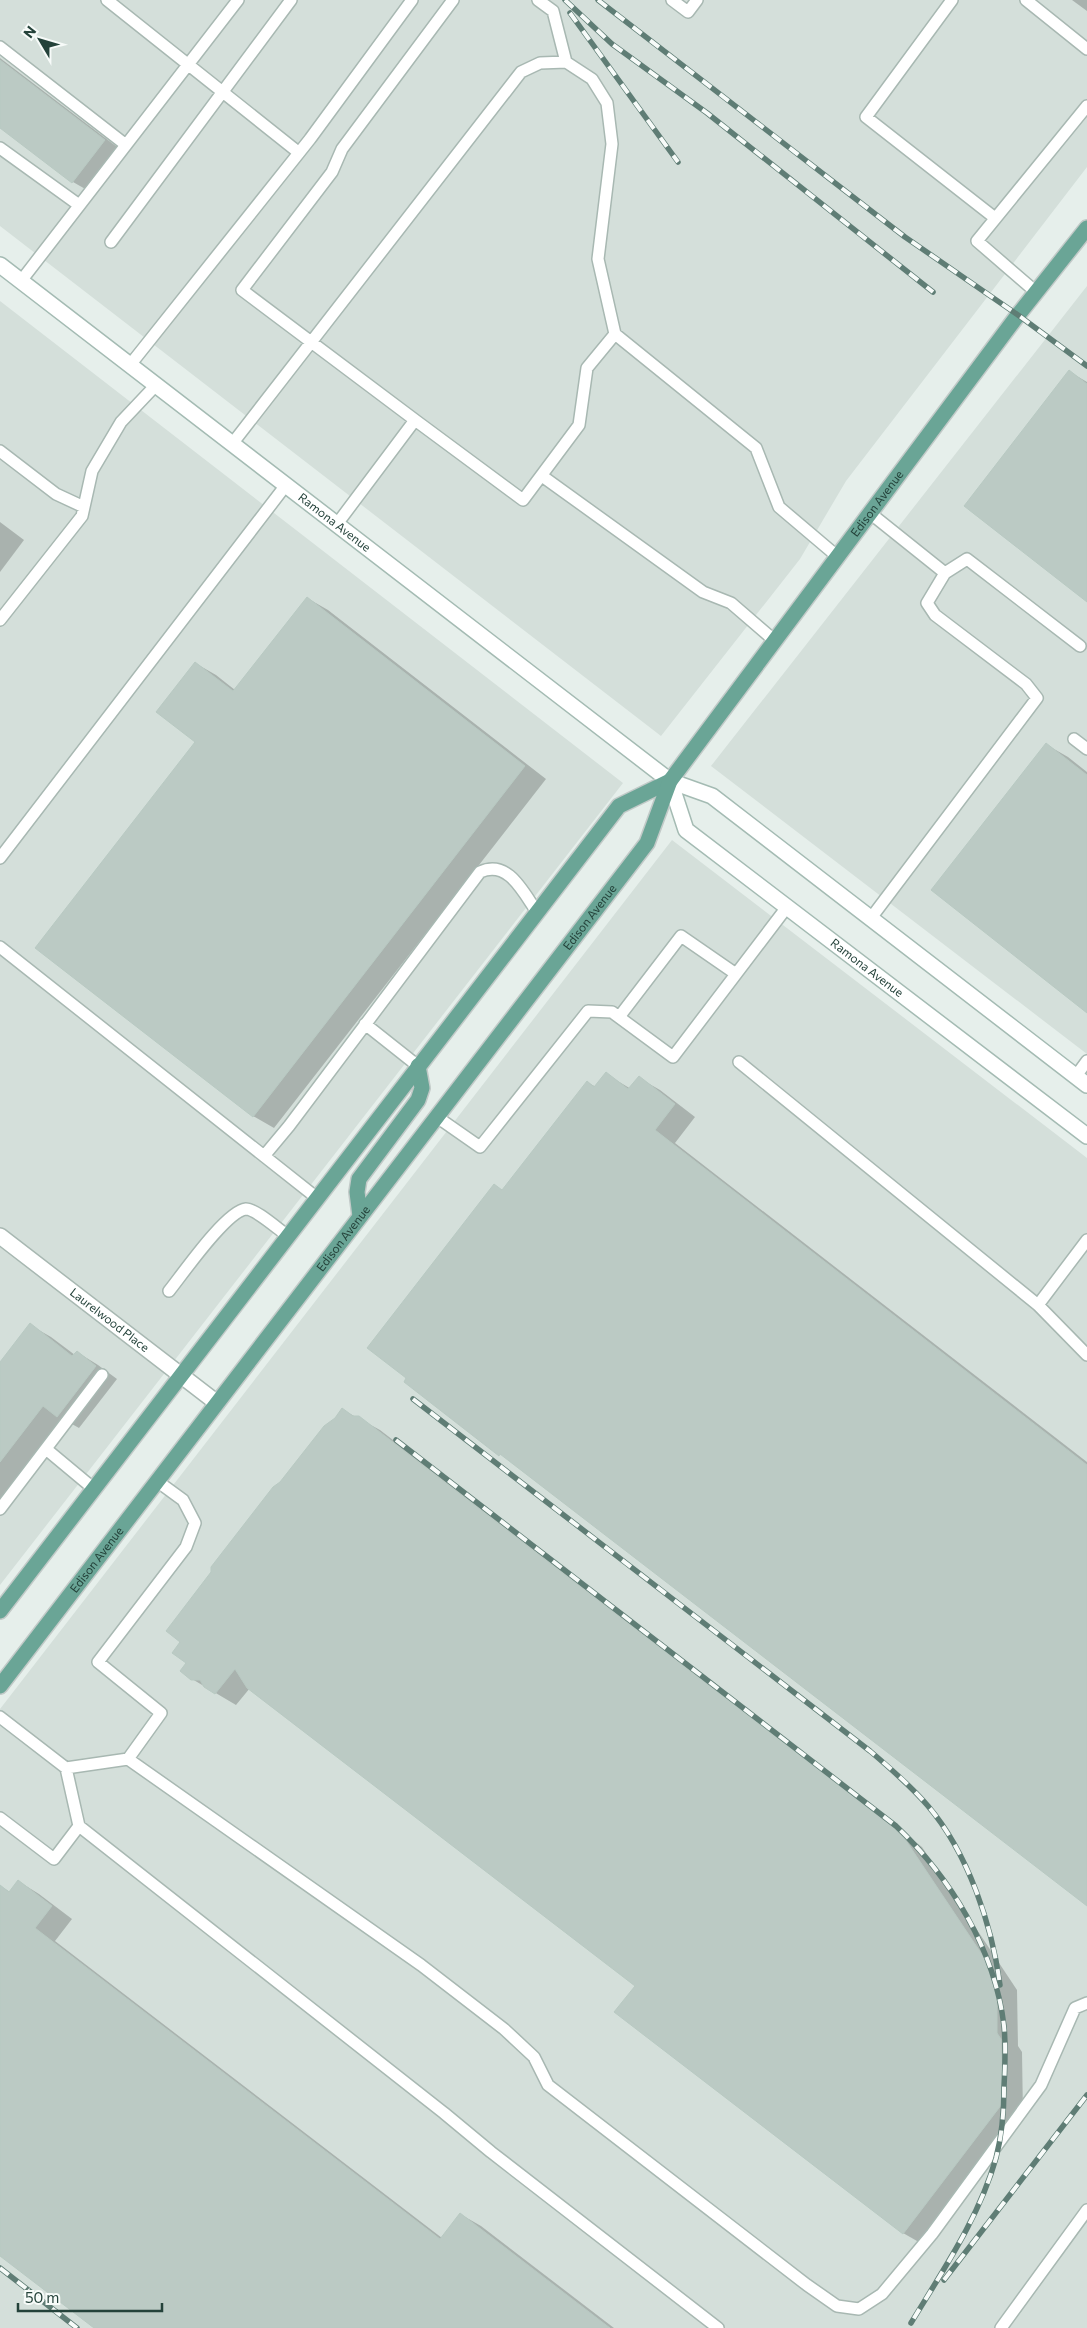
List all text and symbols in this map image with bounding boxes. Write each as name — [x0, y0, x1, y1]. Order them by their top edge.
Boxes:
north arrow — [15, 15, 65, 65]
text: N — [19, 22, 39, 41]
street label: Edison Avenue — [847, 467, 906, 539]
street label: Ramona Avenue — [296, 489, 374, 554]
street label: Edison Avenue — [560, 881, 619, 952]
street label: Ramona Avenue — [828, 935, 906, 999]
street label: Edison Avenue — [313, 1202, 372, 1274]
street label: Laurelwood Place — [68, 1285, 152, 1354]
street label: Edison Avenue — [66, 1524, 126, 1595]
scale bar — [18, 2280, 161, 2312]
text: 50 m — [25, 2288, 59, 2306]

